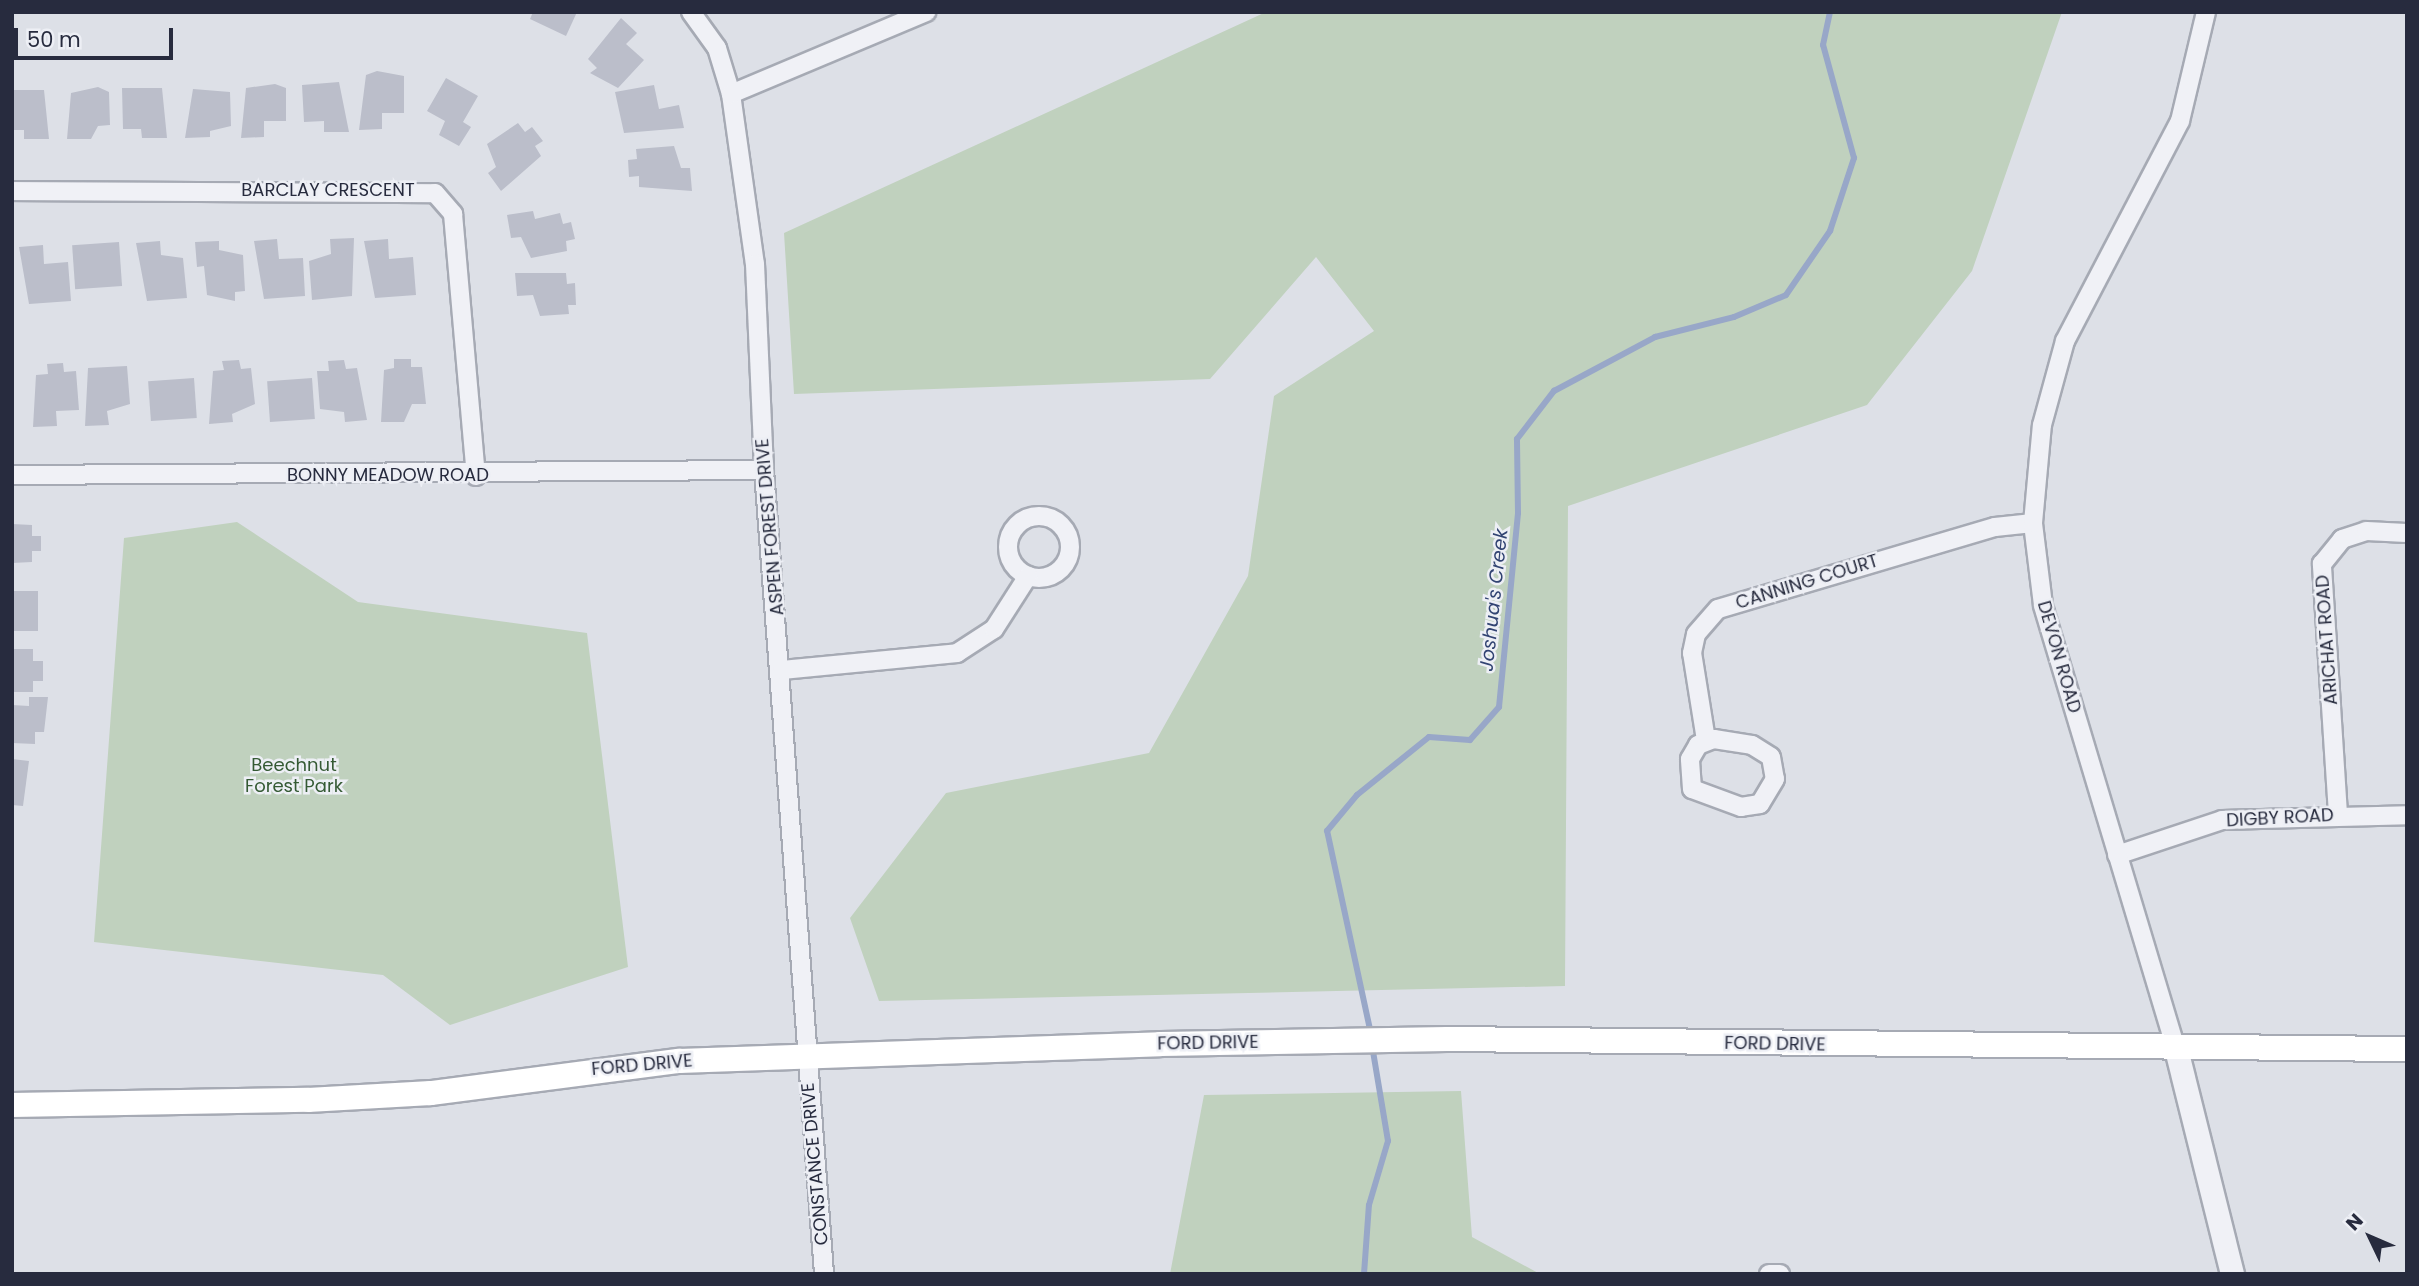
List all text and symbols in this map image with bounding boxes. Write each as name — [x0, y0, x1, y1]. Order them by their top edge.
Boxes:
scale bar — [18, 14, 177, 58]
text: 50 m — [27, 25, 81, 54]
street label: BARCLAY CRESCENT — [241, 179, 415, 201]
street label: ASPEN FOREST DRIVE — [751, 437, 789, 617]
street label: BONNY MEADOW ROAD — [287, 464, 489, 486]
water label: Joshua's Creek — [1475, 528, 1513, 672]
street label: CANNING COURT — [1733, 550, 1881, 614]
street label: ARICHAT ROAD — [2312, 574, 2342, 706]
street label: DEVON ROAD — [2033, 598, 2085, 716]
park label: Beechnut Forest Park — [245, 755, 343, 798]
street label: DIGBY ROAD — [2226, 804, 2334, 832]
street label: FORD DRIVE — [1157, 1031, 1259, 1055]
street label: FORD DRIVE — [1724, 1032, 1826, 1056]
street label: FORD DRIVE — [591, 1050, 693, 1080]
street label: CONSTANCE DRIVE — [797, 1082, 833, 1246]
north arrow — [2335, 1202, 2405, 1272]
text: N — [2340, 1208, 2369, 1237]

